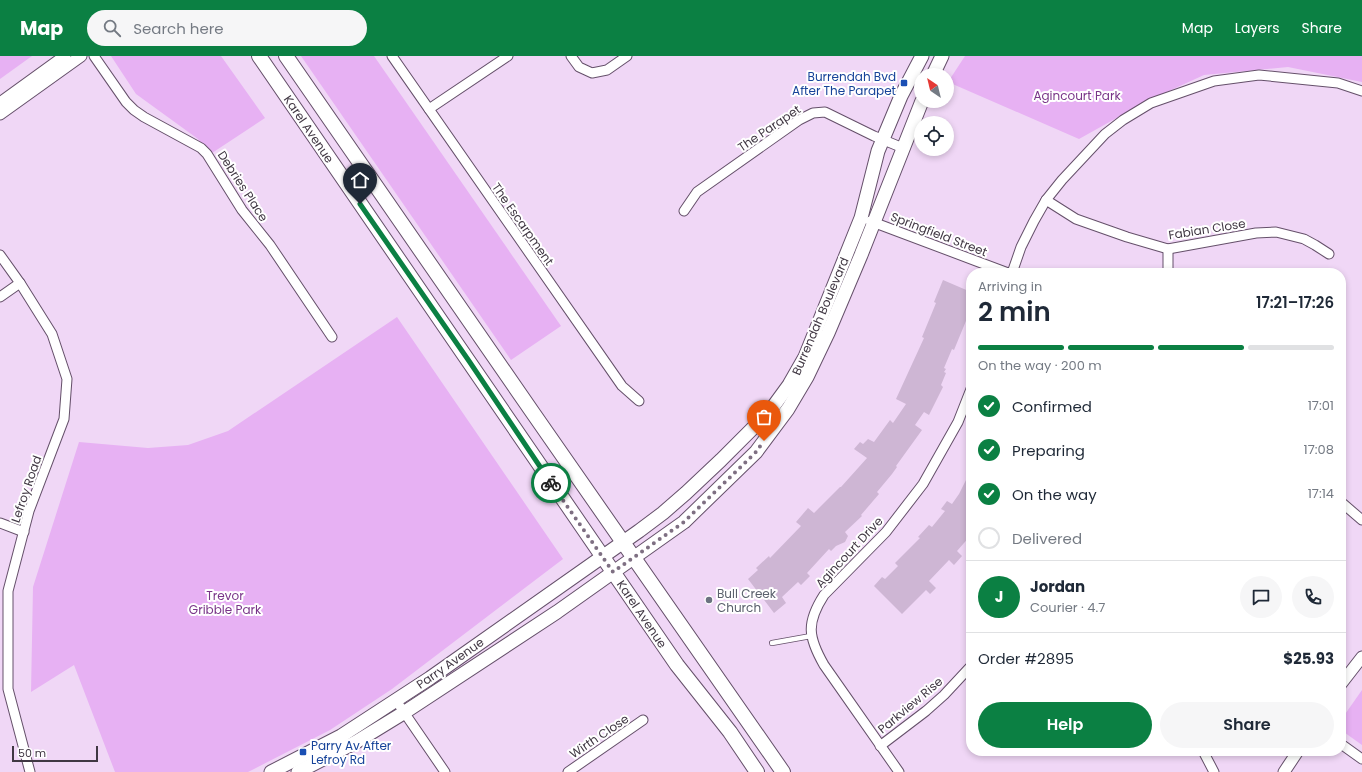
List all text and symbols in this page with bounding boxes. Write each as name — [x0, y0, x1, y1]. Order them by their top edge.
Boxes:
search box — [87, 10, 367, 46]
text: Map — [20, 15, 63, 42]
icon: search — [101, 17, 123, 39]
text: Search here — [133, 18, 224, 39]
text: Map — [1182, 18, 1213, 38]
text: Layers — [1235, 18, 1279, 38]
text: Share — [1301, 18, 1342, 38]
place label: Burrendah Bvd After The Parapet — [792, 68, 896, 99]
north arrow — [914, 68, 954, 108]
map controls — [914, 68, 954, 156]
marker: Burrendah Bvd After The Parapet — [899, 78, 909, 88]
park label: Agincourt Park — [1033, 87, 1121, 104]
street label: Karel Avenue — [280, 92, 338, 166]
street label: The Parapet — [734, 101, 804, 155]
button: locate — [914, 116, 954, 156]
street label: Debries Place — [214, 147, 272, 225]
pin — [343, 163, 377, 204]
icon: home — [349, 169, 371, 191]
street label: The Escarpment — [488, 179, 558, 269]
street label: Springfield Street — [888, 208, 990, 260]
street label: Fabian Close — [1167, 215, 1247, 243]
street label: Burrendah Boulevard — [787, 254, 853, 378]
text: Arriving in — [978, 277, 1042, 296]
text: 17:21–17:26 — [1256, 292, 1334, 313]
text: 2 min — [978, 294, 1051, 330]
text: On the way · 200 m — [978, 356, 1102, 375]
icon: check — [978, 395, 1000, 417]
text: Confirmed — [1012, 396, 1092, 417]
text: 17:01 — [1308, 396, 1334, 415]
pin — [747, 400, 781, 441]
icon: bag — [753, 406, 775, 428]
icon: check — [978, 439, 1000, 461]
text: Preparing — [1012, 440, 1085, 461]
text: 17:08 — [1304, 440, 1334, 459]
street label: Lefroy Road — [7, 453, 45, 525]
courier — [531, 463, 571, 503]
icon: bike — [540, 472, 562, 494]
icon: check — [978, 483, 1000, 505]
text: On the way — [1012, 484, 1097, 505]
text: 17:14 — [1308, 484, 1334, 503]
street label: Agincourt Drive — [812, 513, 886, 591]
text: Delivered — [1012, 528, 1082, 549]
text: Jordan — [1030, 576, 1085, 597]
button: chat — [1240, 576, 1282, 618]
button: phone — [1292, 576, 1334, 618]
street label: Karel Avenue — [613, 577, 671, 651]
place label: Bull Creek Church — [717, 585, 777, 616]
text: J — [995, 586, 1003, 607]
park label: Trevor Gribble Park — [189, 587, 262, 618]
marker: Bull Creek Church — [704, 595, 714, 605]
text: Courier · 4.7 — [1030, 598, 1105, 617]
street label: Parry Avenue — [413, 633, 487, 693]
text: Order #2895 — [978, 648, 1074, 669]
text: $25.93 — [1283, 648, 1334, 669]
street label: Parkview Rise — [874, 673, 946, 737]
button: Help — [978, 702, 1152, 748]
button: Share — [1160, 702, 1334, 748]
street label: Wirth Close — [566, 710, 632, 762]
place label: Parry Av After Lefroy Rd — [311, 737, 392, 768]
scale bar — [12, 744, 98, 763]
text: 50 m — [18, 745, 46, 761]
marker: Parry Av After Lefroy Rd — [298, 747, 308, 757]

